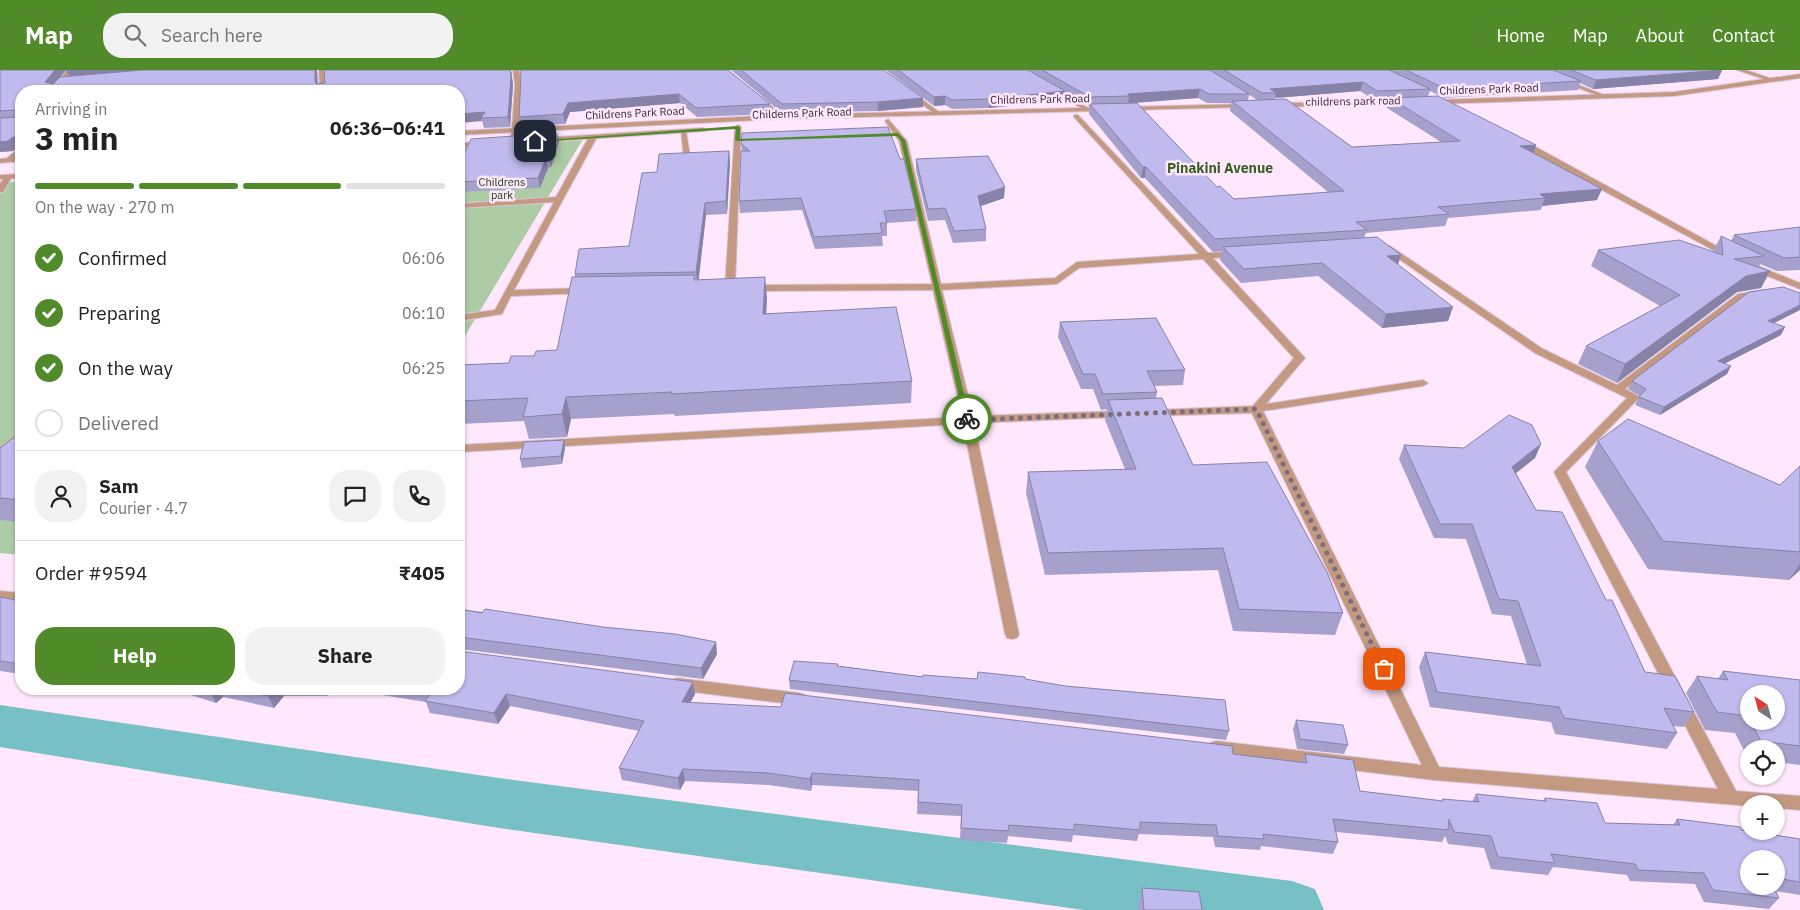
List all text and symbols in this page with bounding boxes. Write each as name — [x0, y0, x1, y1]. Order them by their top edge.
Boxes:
search box — [103, 13, 453, 58]
text: Map — [25, 19, 73, 51]
icon: search — [121, 21, 149, 49]
text: Search here — [161, 23, 263, 47]
text: Home — [1497, 24, 1545, 47]
text: Map — [1573, 24, 1608, 47]
text: About — [1636, 24, 1684, 47]
text: Contact — [1712, 24, 1775, 47]
street label: Childrens Park Road — [1439, 80, 1539, 98]
street label: Childrens Park Road — [990, 91, 1090, 107]
street label: childrens park road — [1305, 93, 1401, 109]
text: Arriving in — [35, 99, 107, 119]
street label: Childrens Park Road — [585, 103, 685, 123]
street label: Childerns Park Road — [752, 104, 852, 122]
text: 06:36–06:41 — [330, 116, 445, 140]
text: 3 min — [35, 117, 119, 159]
pin — [514, 120, 556, 162]
icon: home — [521, 127, 549, 155]
district label: Pinakini Avenue — [1167, 159, 1273, 177]
park label: Childrens park — [479, 175, 525, 202]
text: On the way · 270 m — [35, 197, 174, 217]
icon: check — [35, 244, 63, 272]
text: Confirmed — [78, 246, 167, 270]
text: 06:06 — [402, 248, 445, 268]
icon: check — [35, 299, 63, 327]
text: Preparing — [78, 301, 160, 325]
text: 06:10 — [402, 303, 445, 323]
icon: check — [35, 354, 63, 382]
text: On the way — [78, 356, 173, 380]
text: 06:25 — [402, 358, 445, 378]
courier — [942, 394, 992, 444]
icon: bike — [953, 405, 981, 433]
text: Delivered — [78, 411, 159, 435]
button: person — [35, 470, 87, 522]
button: chat — [329, 470, 381, 522]
button: phone — [393, 470, 445, 522]
text: Sam — [99, 474, 139, 498]
text: Courier · 4.7 — [99, 498, 188, 518]
text: Order #9594 — [35, 561, 147, 585]
text: ₹405 — [399, 561, 445, 585]
button: Help — [35, 627, 235, 685]
button: Share — [245, 627, 445, 685]
pin — [1363, 648, 1405, 690]
icon: bag — [1370, 655, 1398, 683]
north arrow — [1740, 685, 1785, 730]
map controls — [1740, 685, 1785, 895]
button: locate — [1740, 740, 1785, 785]
button: + — [1740, 795, 1785, 840]
button: − — [1740, 850, 1785, 895]

